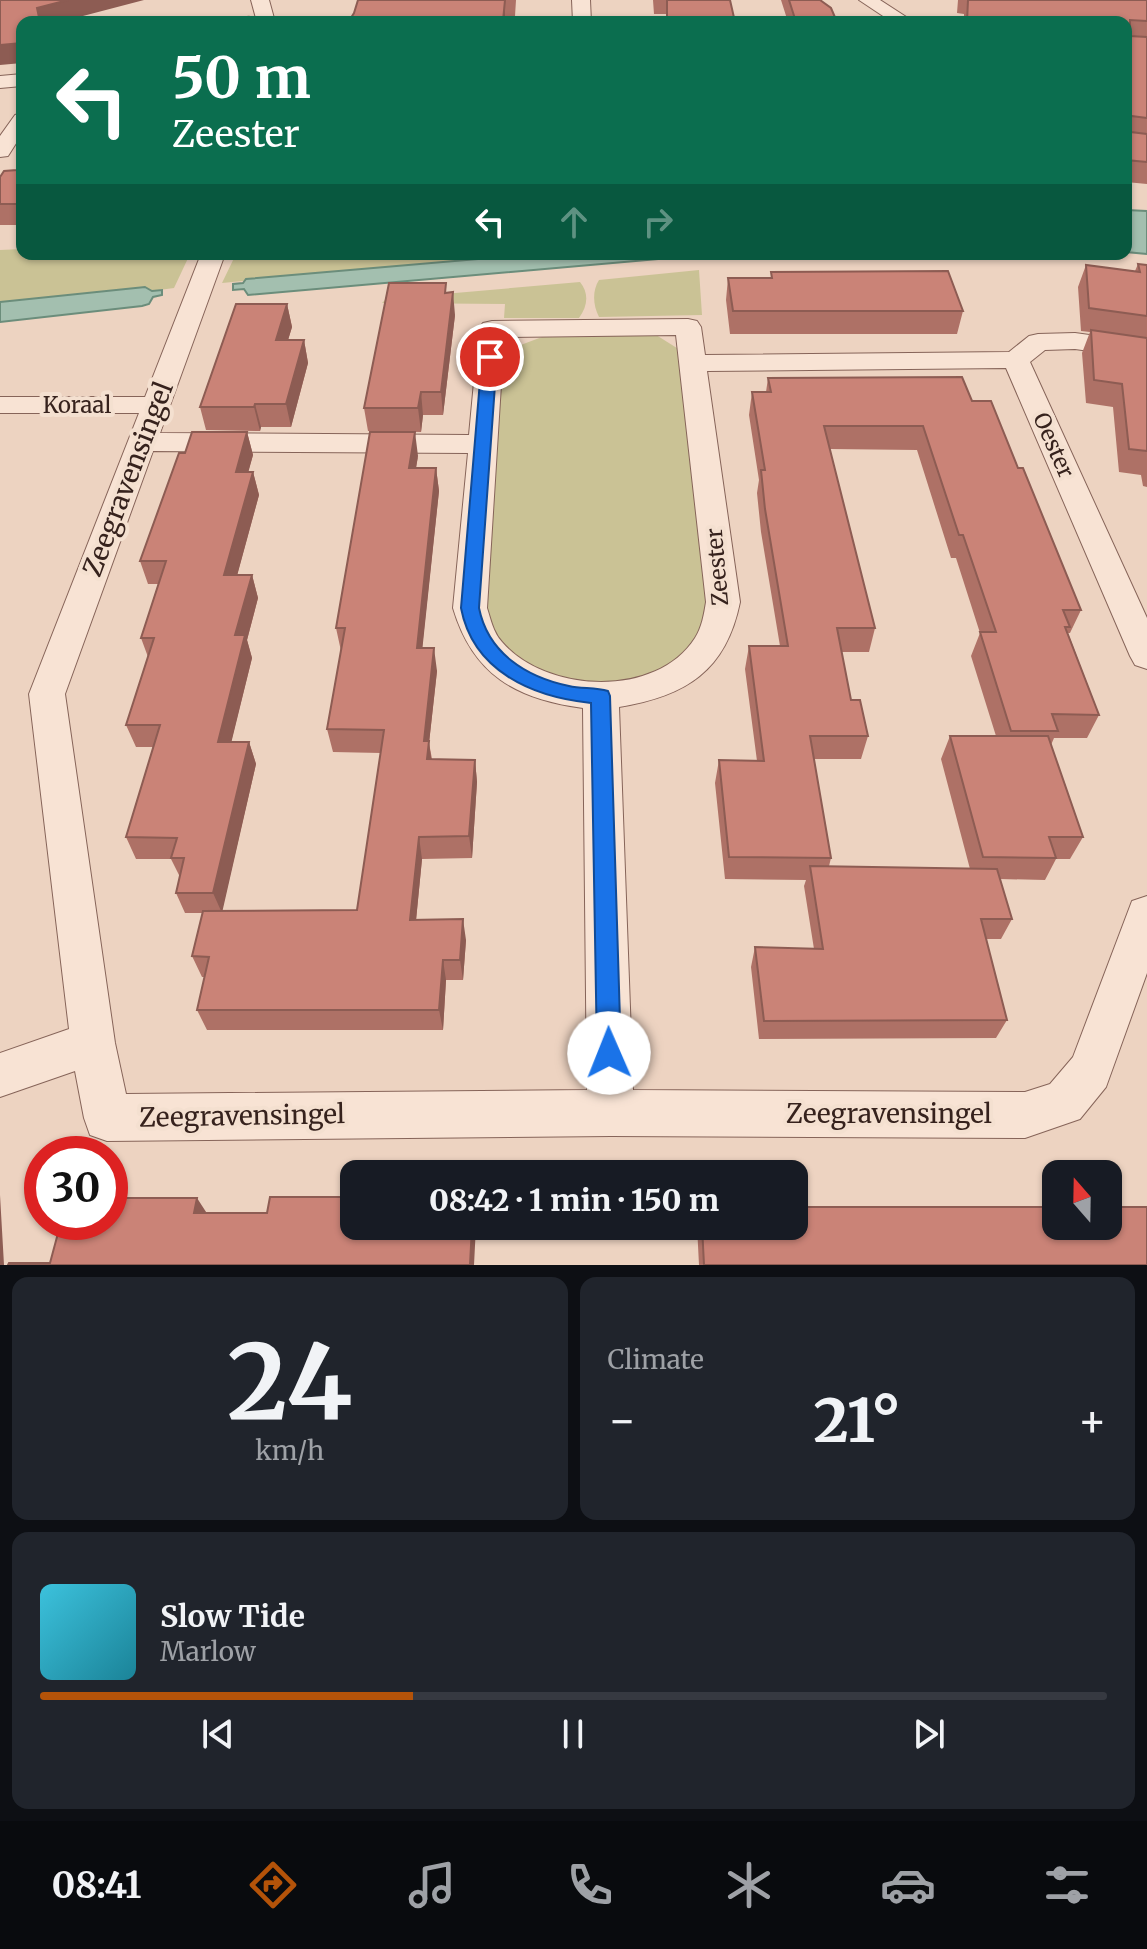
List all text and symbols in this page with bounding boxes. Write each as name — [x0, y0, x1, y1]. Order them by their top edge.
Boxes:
text: 50 m — [172, 43, 311, 113]
icon: left — [40, 48, 144, 152]
text: Zeester — [172, 112, 300, 157]
icon: left — [468, 200, 512, 244]
icon: ahead — [552, 200, 596, 244]
icon: right — [636, 200, 680, 244]
pin — [456, 323, 524, 391]
icon: arrive — [468, 335, 512, 379]
street label: Zeegravensingel — [75, 377, 180, 581]
street label: Koraal — [43, 391, 111, 419]
street label: Oester — [1027, 408, 1081, 482]
street label: Zeester — [700, 527, 734, 607]
position arrow — [567, 1011, 651, 1095]
street label: Zeegravensingel — [139, 1097, 345, 1134]
street label: Zeegravensingel — [786, 1097, 992, 1130]
speed limit sign: 30 — [24, 1136, 128, 1240]
north arrow — [1042, 1160, 1122, 1240]
map controls — [1042, 1160, 1122, 1240]
text: 08:42 · 1 min · 150 m — [429, 1181, 719, 1219]
text: 24 — [227, 1317, 352, 1447]
text: Climate — [608, 1343, 704, 1376]
text: 21° — [814, 1383, 901, 1458]
text: − — [608, 1393, 637, 1448]
text: + — [1078, 1393, 1107, 1448]
text: km/h — [255, 1434, 324, 1467]
text: Slow Tide — [160, 1597, 305, 1635]
text: Marlow — [160, 1635, 256, 1668]
icon: previous — [196, 1712, 240, 1756]
icon: pause — [551, 1712, 595, 1756]
icon: next — [907, 1712, 951, 1756]
icon: directions — [245, 1857, 301, 1913]
icon: music — [404, 1857, 460, 1913]
icon: phone — [562, 1857, 618, 1913]
icon: climate — [721, 1857, 777, 1913]
icon: car — [880, 1857, 936, 1913]
icon: filters — [1039, 1857, 1095, 1913]
text: 08:41 — [51, 1863, 142, 1908]

